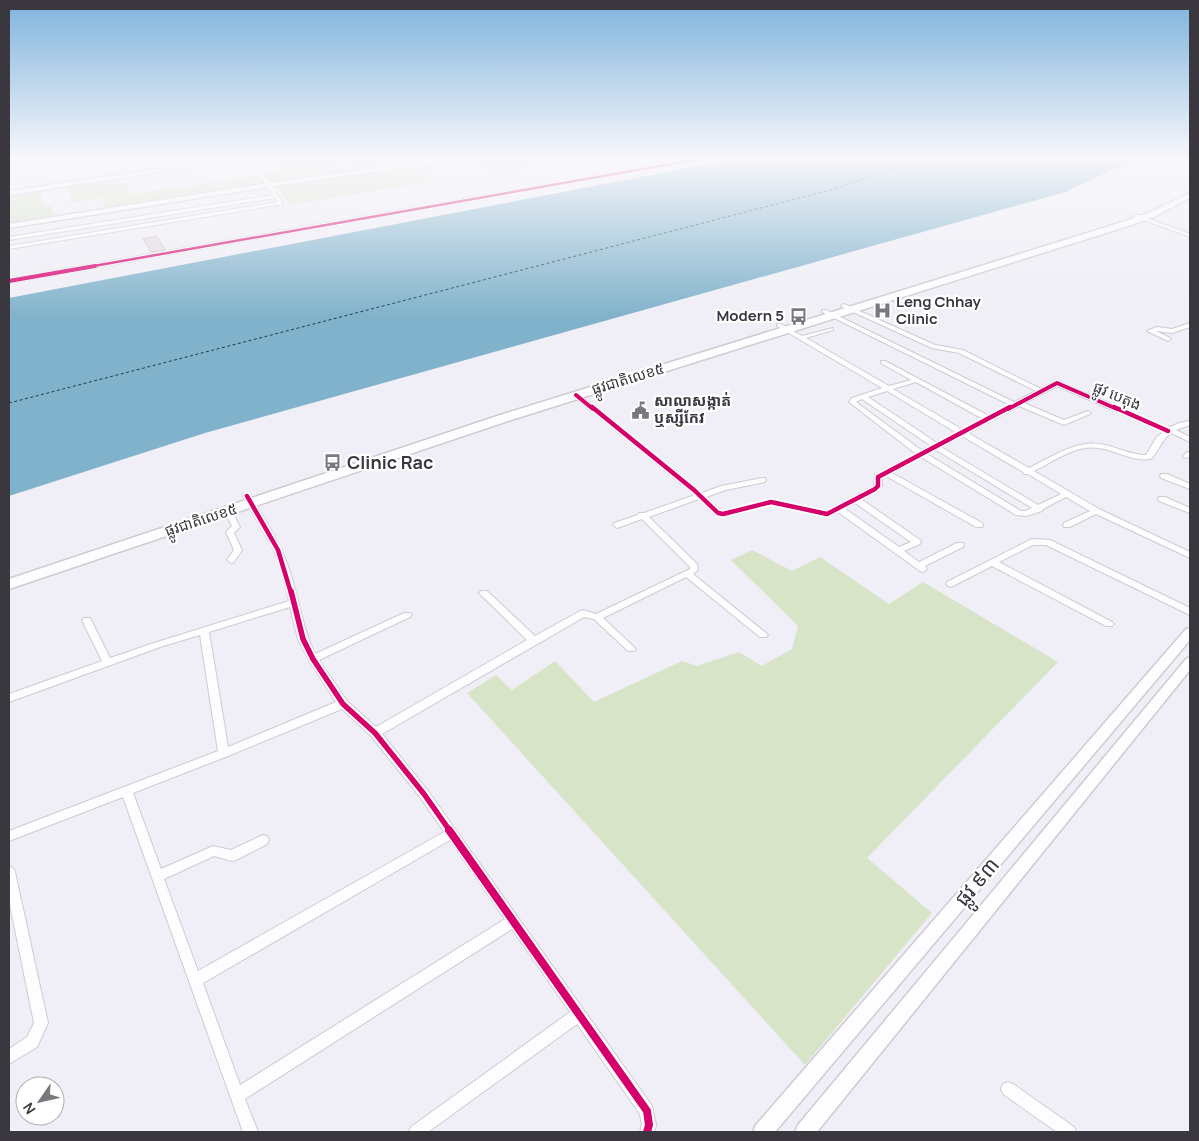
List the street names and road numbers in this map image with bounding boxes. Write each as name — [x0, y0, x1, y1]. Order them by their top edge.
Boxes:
street label: ផ្លូវជាតិលេខ៥ — [589, 358, 668, 403]
street label: ផ្លូវ បេតុង — [1089, 376, 1144, 418]
street label: ផ្លូវជាតិលេខ៥ — [162, 498, 241, 544]
street label: ផ្លូវ ៩៣ — [948, 851, 1010, 916]

